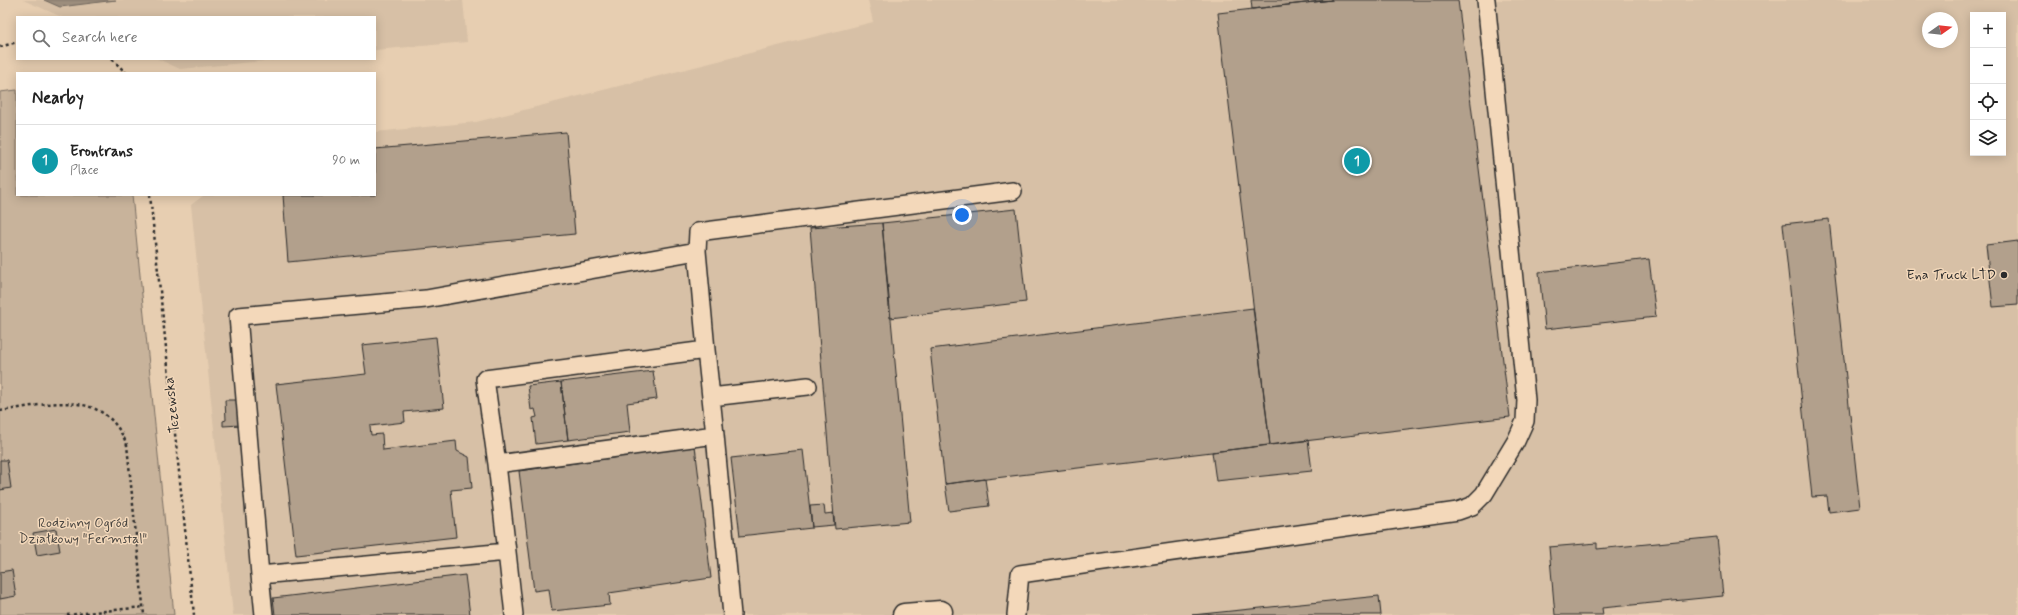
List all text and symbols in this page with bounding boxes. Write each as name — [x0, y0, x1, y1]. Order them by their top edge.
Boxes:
north arrow — [1922, 12, 1958, 48]
map controls — [1970, 12, 2006, 156]
button: + — [1970, 12, 2006, 48]
search box — [16, 16, 376, 60]
icon: search — [30, 27, 52, 49]
text: Search here — [62, 28, 138, 48]
button: − — [1970, 48, 2006, 84]
button: locate — [1970, 84, 2006, 120]
text: Nearby — [32, 87, 84, 109]
button: layers — [1970, 120, 2006, 156]
text: Erontrans — [70, 142, 133, 162]
pin: 1 — [1344, 146, 1370, 176]
text: 1 — [42, 152, 48, 169]
text: 90 m — [332, 152, 360, 169]
text: Place — [70, 162, 99, 179]
your location — [952, 205, 972, 225]
place label: Ena Truck LTD — [1907, 266, 1996, 284]
marker: Ena Truck LTD — [1999, 270, 2009, 280]
street label: Tczewska — [160, 376, 184, 434]
park label: Rodzinny Ogród Działkowy "Fermstal" — [19, 514, 147, 548]

